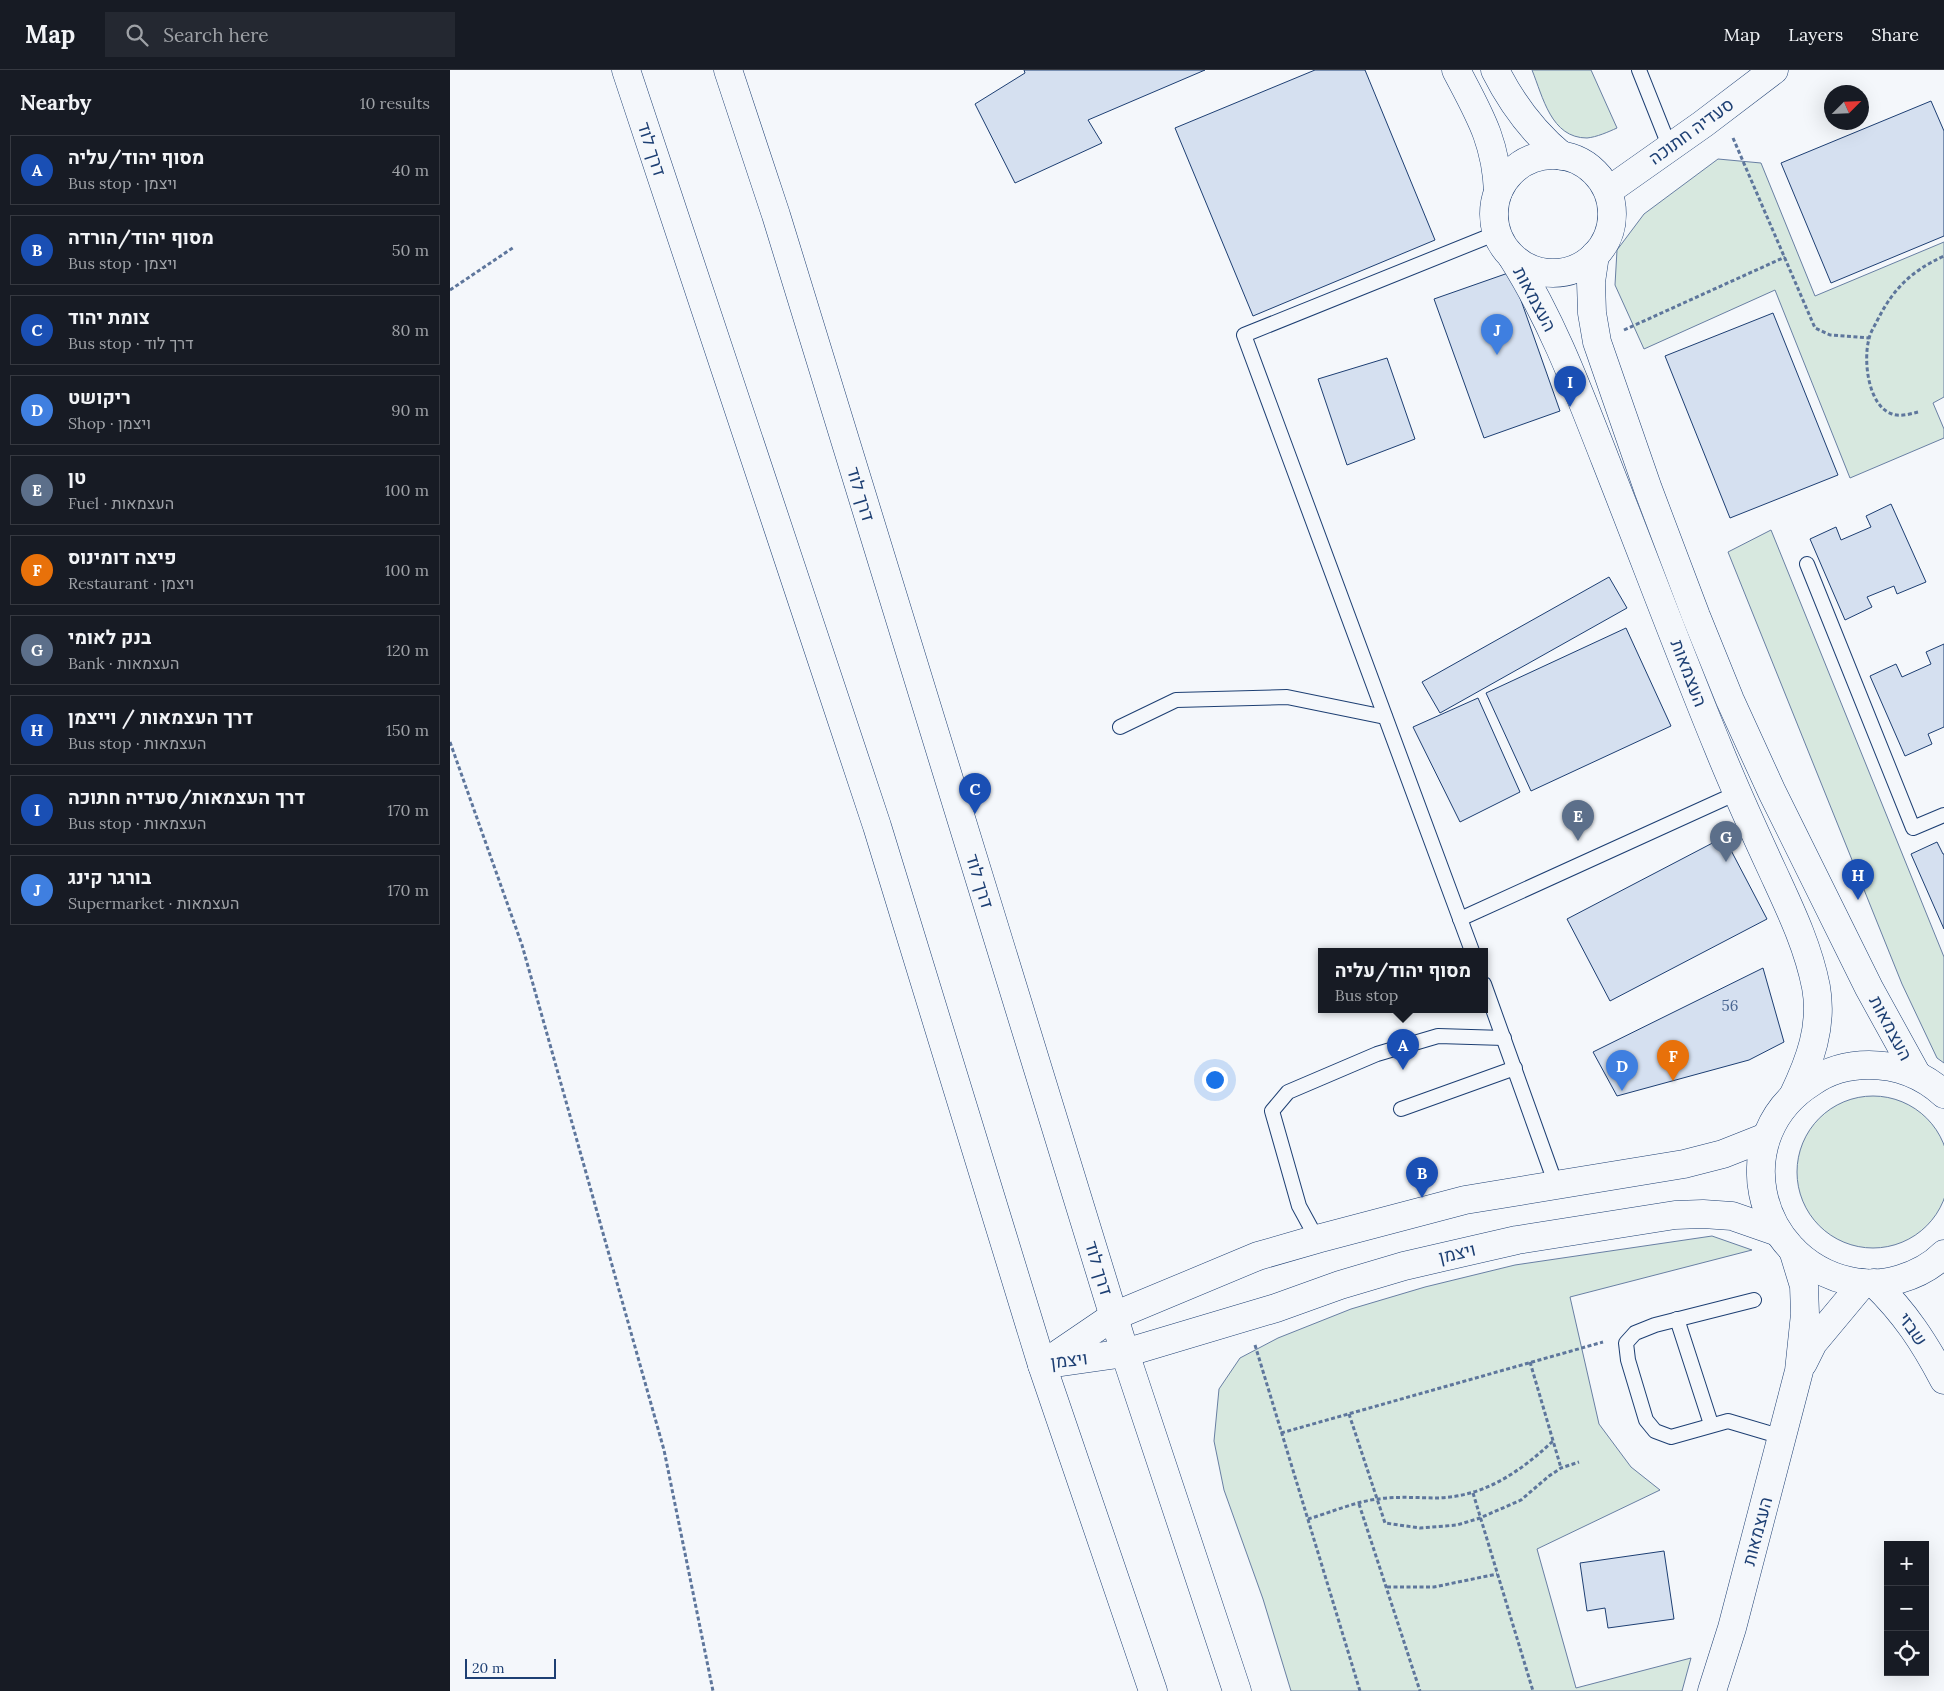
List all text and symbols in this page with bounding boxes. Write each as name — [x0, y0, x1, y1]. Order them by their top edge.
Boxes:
search box — [105, 12, 455, 57]
text: Map — [25, 19, 75, 50]
icon: search — [123, 21, 151, 49]
text: Search here — [163, 23, 269, 47]
text: Map — [1724, 23, 1760, 46]
text: Layers — [1788, 23, 1843, 46]
text: Share — [1871, 23, 1919, 46]
north arrow — [1824, 85, 1869, 130]
text: Nearby — [20, 89, 91, 116]
street label: סעדיה חתוכה — [1644, 92, 1738, 170]
text: 10 results — [360, 93, 430, 113]
street label: דרך לוד — [632, 119, 672, 179]
text: מסוף יהוד/עליה — [68, 145, 204, 169]
text: A — [32, 160, 42, 180]
text: 40 m — [392, 160, 429, 180]
text: Bus stop · ויצמן — [68, 173, 177, 193]
text: מסוף יהוד/הורדה — [68, 225, 214, 249]
text: B — [32, 240, 42, 260]
text: 50 m — [392, 240, 429, 260]
text: Bus stop · ויצמן — [68, 253, 177, 273]
street label: העצמאות — [1508, 263, 1562, 335]
text: צומת יהוד — [68, 305, 150, 329]
pin: J — [1481, 314, 1513, 355]
text: C — [31, 320, 43, 340]
text: 80 m — [392, 320, 429, 340]
text: Bus stop · דרך לוד — [68, 333, 194, 353]
pin: I — [1554, 366, 1586, 407]
text: ריקושט — [68, 385, 131, 409]
text: D — [31, 400, 43, 420]
text: 90 m — [391, 400, 429, 420]
text: Shop · ויצמן — [68, 413, 151, 433]
street label: דרך לוד — [842, 464, 880, 524]
text: טן — [68, 465, 86, 489]
text: E — [32, 480, 42, 500]
text: 100 m — [385, 480, 429, 500]
text: Fuel · העצמאות — [68, 493, 174, 513]
text: פיצה דומינוס — [68, 545, 177, 569]
text: F — [32, 560, 42, 580]
text: 100 m — [385, 560, 429, 580]
text: Restaurant · ויצמן — [68, 573, 194, 593]
text: בנק לאומי — [68, 625, 151, 649]
street label: העצמאות — [1666, 636, 1712, 710]
text: G — [31, 640, 43, 660]
text: 120 m — [386, 640, 429, 660]
text: Bank · העצמאות — [68, 653, 179, 673]
text: דרך העצמאות / וייצמן — [68, 705, 253, 729]
text: H — [31, 720, 43, 740]
text: 150 m — [386, 720, 429, 740]
text: Bus stop · העצמאות — [68, 733, 206, 753]
pin: C — [959, 773, 991, 814]
text: דרך העצמאות/סעדיה חתוכה — [68, 785, 305, 809]
text: I — [34, 800, 40, 820]
text: 170 m — [387, 800, 429, 820]
pin: E — [1562, 800, 1594, 841]
text: Bus stop · העצמאות — [68, 813, 206, 833]
pin: G — [1710, 821, 1742, 862]
street label: דרך לוד — [961, 851, 999, 911]
pin: H — [1842, 859, 1874, 900]
text: בורגר קינג — [68, 865, 151, 889]
text: J — [33, 880, 41, 900]
text: 170 m — [387, 880, 429, 900]
text: Supermarket · העצמאות — [68, 893, 239, 913]
popup — [1318, 948, 1488, 1013]
text: מסוף יהוד/עליה — [1335, 958, 1471, 982]
text: Bus stop — [1335, 985, 1398, 1005]
street label: העצמאות — [1864, 992, 1918, 1064]
house number: 56 — [1722, 996, 1738, 1015]
pin: A — [1387, 1029, 1419, 1070]
pin: F — [1657, 1040, 1689, 1081]
pin: D — [1606, 1050, 1638, 1091]
your location — [1202, 1067, 1228, 1093]
pin: B — [1406, 1157, 1438, 1198]
street label: דרך לוד — [1080, 1238, 1118, 1298]
street label: ויצמן — [1436, 1238, 1478, 1268]
street label: שבזי — [1893, 1308, 1933, 1350]
street label: ויצמן — [1049, 1346, 1089, 1374]
street label: העצמאות — [1737, 1494, 1777, 1568]
map controls — [1884, 1541, 1929, 1676]
button: + — [1884, 1541, 1929, 1586]
button: − — [1884, 1586, 1929, 1631]
button: locate — [1884, 1631, 1929, 1676]
scale bar — [465, 1656, 556, 1679]
text: 20 m — [472, 1659, 504, 1677]

